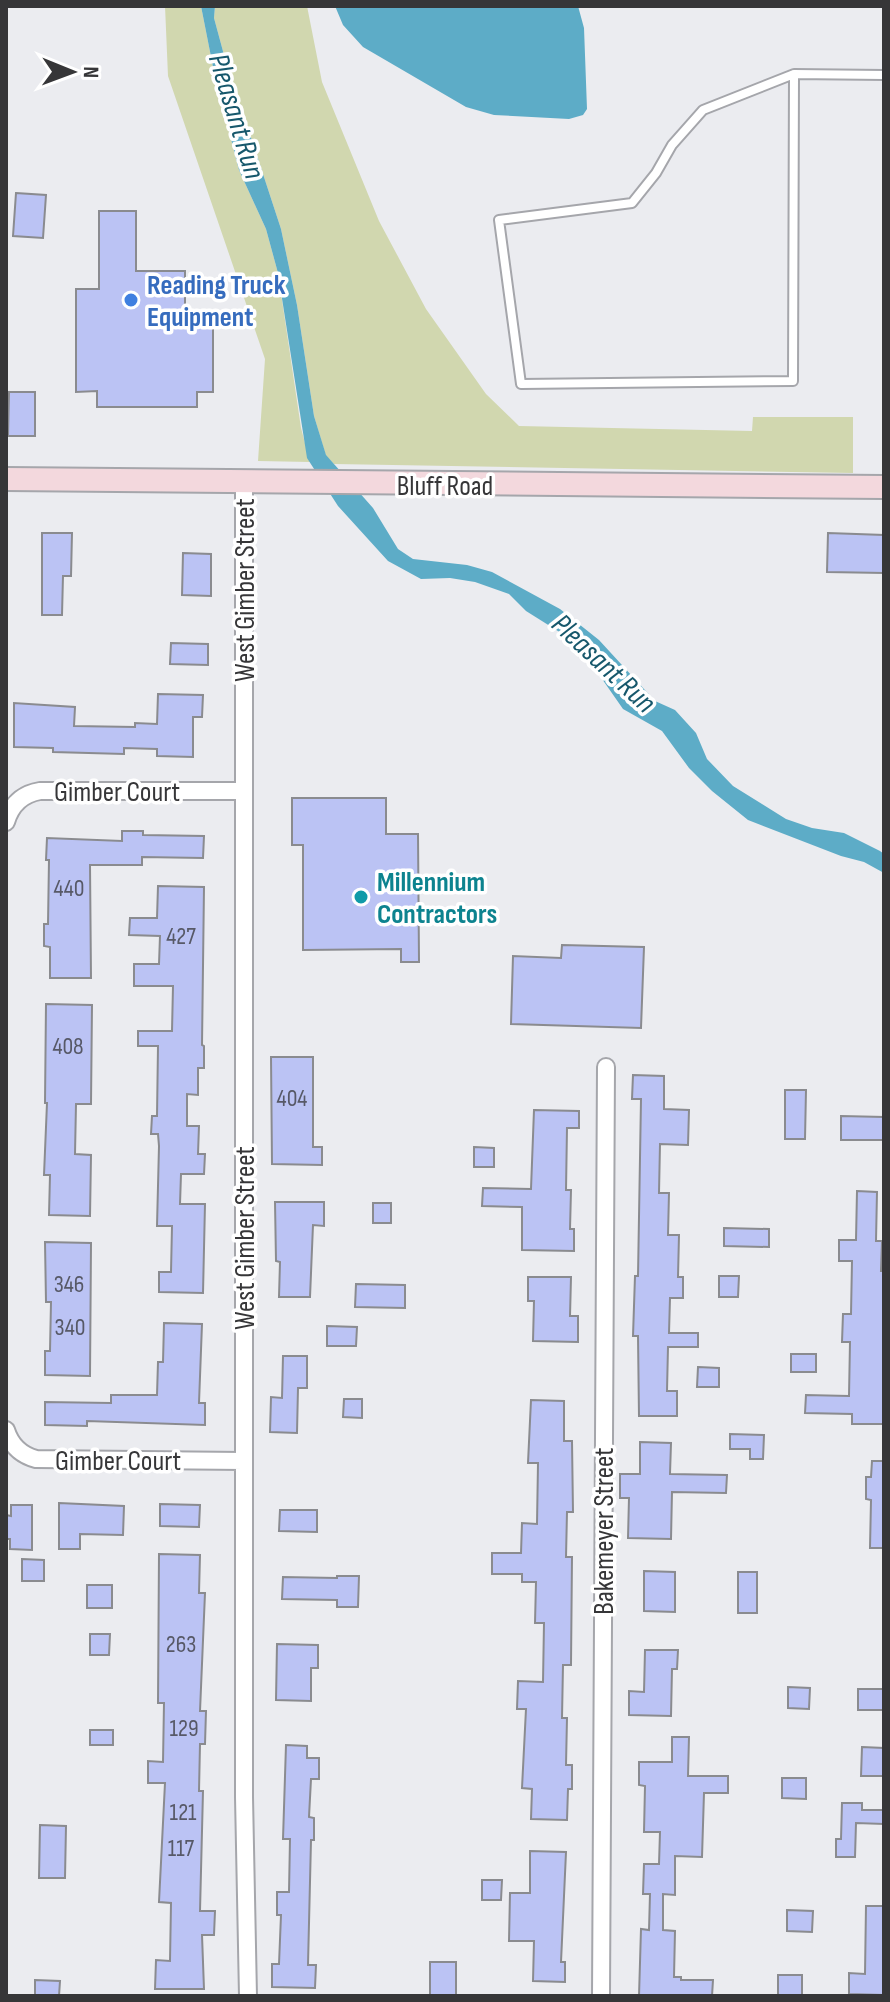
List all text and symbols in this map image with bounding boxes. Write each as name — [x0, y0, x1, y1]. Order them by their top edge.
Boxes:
north arrow — [32, 32, 112, 112]
water label: Pleasant Run — [200, 49, 272, 183]
text: N — [77, 66, 104, 78]
place label: Reading Truck Equipment — [147, 269, 286, 334]
marker: Reading Truck Equipment — [122, 291, 140, 309]
street label: Bluff Road — [397, 470, 493, 503]
street label: West Gimber Street — [229, 498, 262, 682]
water label: Pleasant Run — [544, 607, 663, 721]
street label: Gimber Court — [54, 776, 180, 809]
place label: Millennium Contractors — [377, 866, 497, 931]
house number: 440 — [54, 874, 84, 903]
marker: Millennium Contractors — [352, 888, 370, 906]
house number: 427 — [166, 922, 196, 951]
house number: 408 — [52, 1032, 84, 1061]
house number: 404 — [277, 1084, 307, 1113]
street label: West Gimber Street — [229, 1146, 262, 1330]
house number: 346 — [54, 1270, 84, 1299]
house number: 340 — [55, 1313, 85, 1342]
street label: Gimber Court — [55, 1445, 181, 1478]
street label: Bakemeyer Street — [588, 1447, 621, 1615]
house number: 263 — [166, 1630, 196, 1659]
house number: 129 — [169, 1714, 199, 1743]
house number: 121 — [169, 1798, 197, 1827]
house number: 117 — [168, 1834, 195, 1863]

